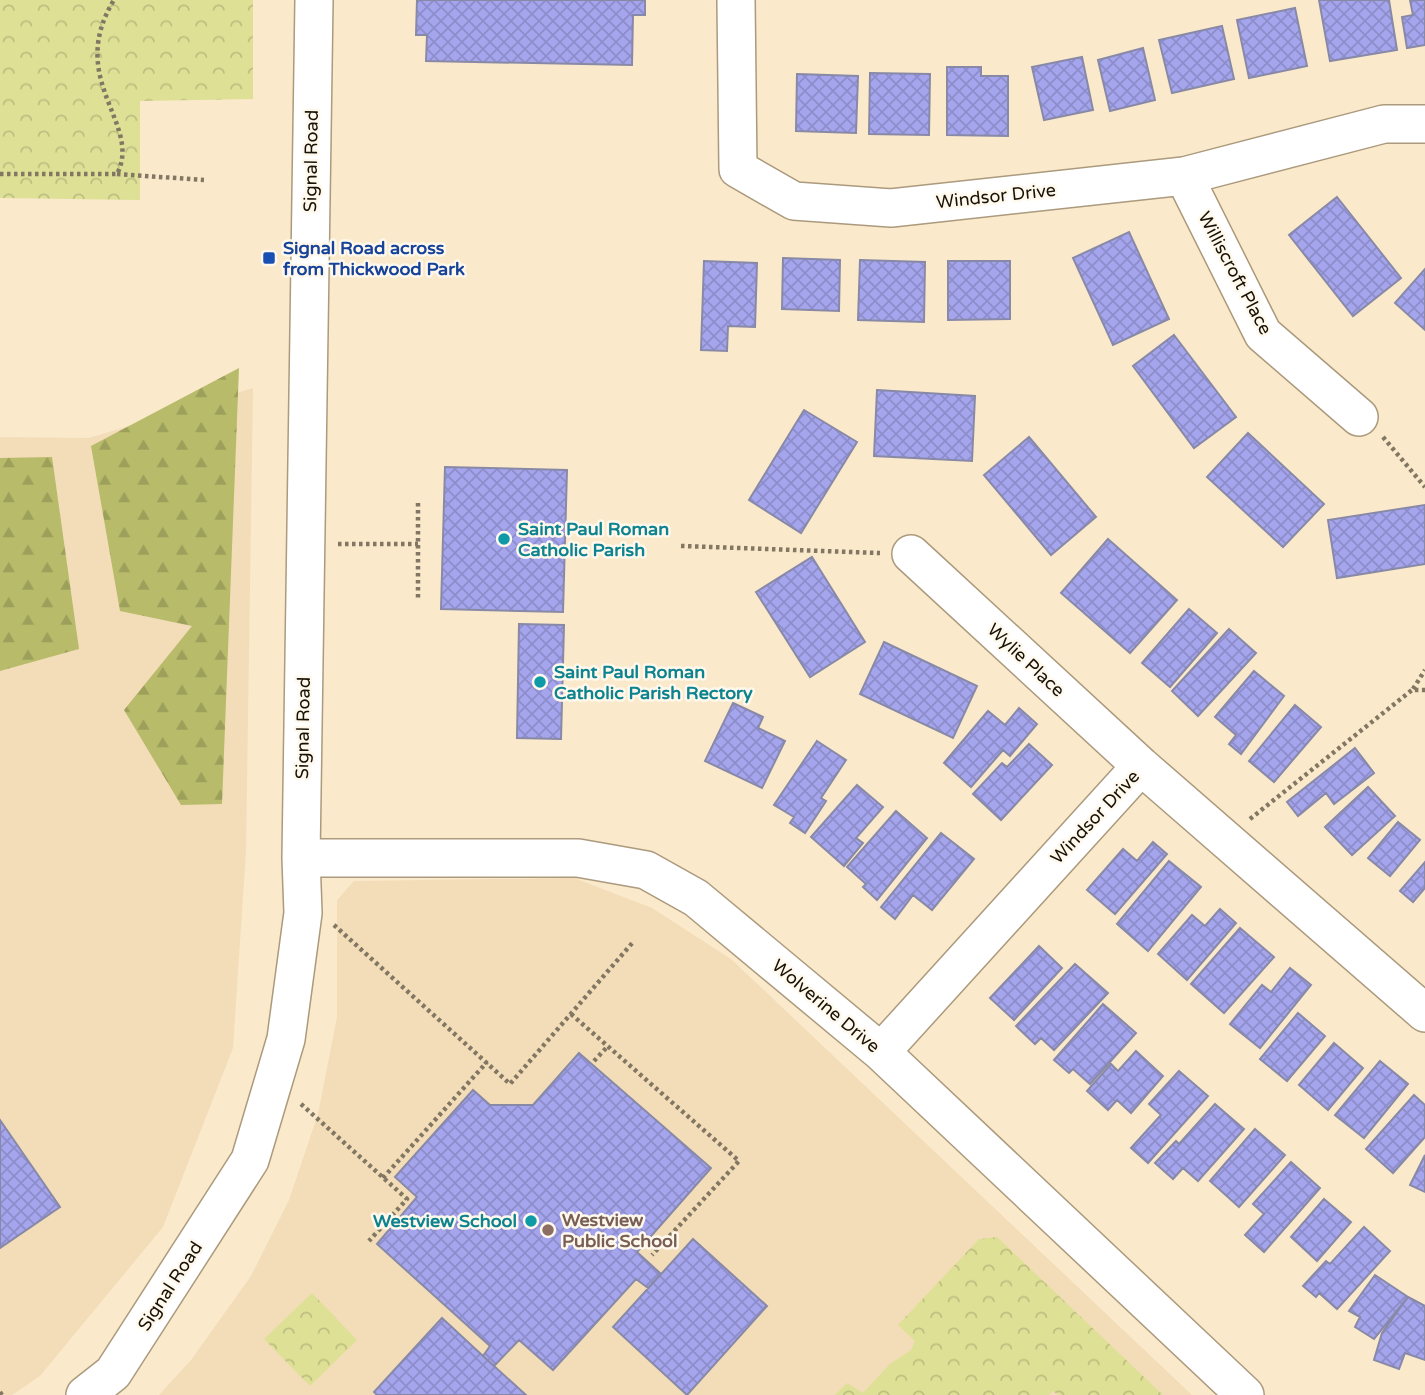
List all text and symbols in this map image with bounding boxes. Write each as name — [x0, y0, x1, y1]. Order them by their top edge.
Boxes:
street label: Signal Road — [299, 110, 323, 212]
street label: Windsor Drive — [935, 179, 1057, 213]
street label: Williscroft Place — [1193, 208, 1277, 338]
place label: Signal Road across from Thickwood Park — [283, 237, 465, 280]
marker: Signal Road across from Thickwood Park — [261, 250, 277, 266]
place label: Saint Paul Roman Catholic Parish — [518, 518, 669, 561]
marker: Saint Paul Roman Catholic Parish — [496, 531, 512, 547]
street label: Wylie Place — [983, 619, 1069, 701]
place label: Saint Paul Roman Catholic Parish Rectory — [554, 661, 753, 704]
marker: Saint Paul Roman Catholic Parish Rectory — [532, 674, 548, 690]
street label: Signal Road — [291, 677, 315, 779]
street label: Windsor Drive — [1046, 766, 1144, 868]
street label: Wolverine Drive — [768, 955, 884, 1057]
place label: Westview Public School — [562, 1209, 678, 1252]
place label: Westview School — [373, 1210, 517, 1232]
marker: Westview School — [523, 1213, 539, 1229]
marker: Westview Public School — [540, 1222, 556, 1238]
street label: Signal Road — [133, 1237, 207, 1335]

